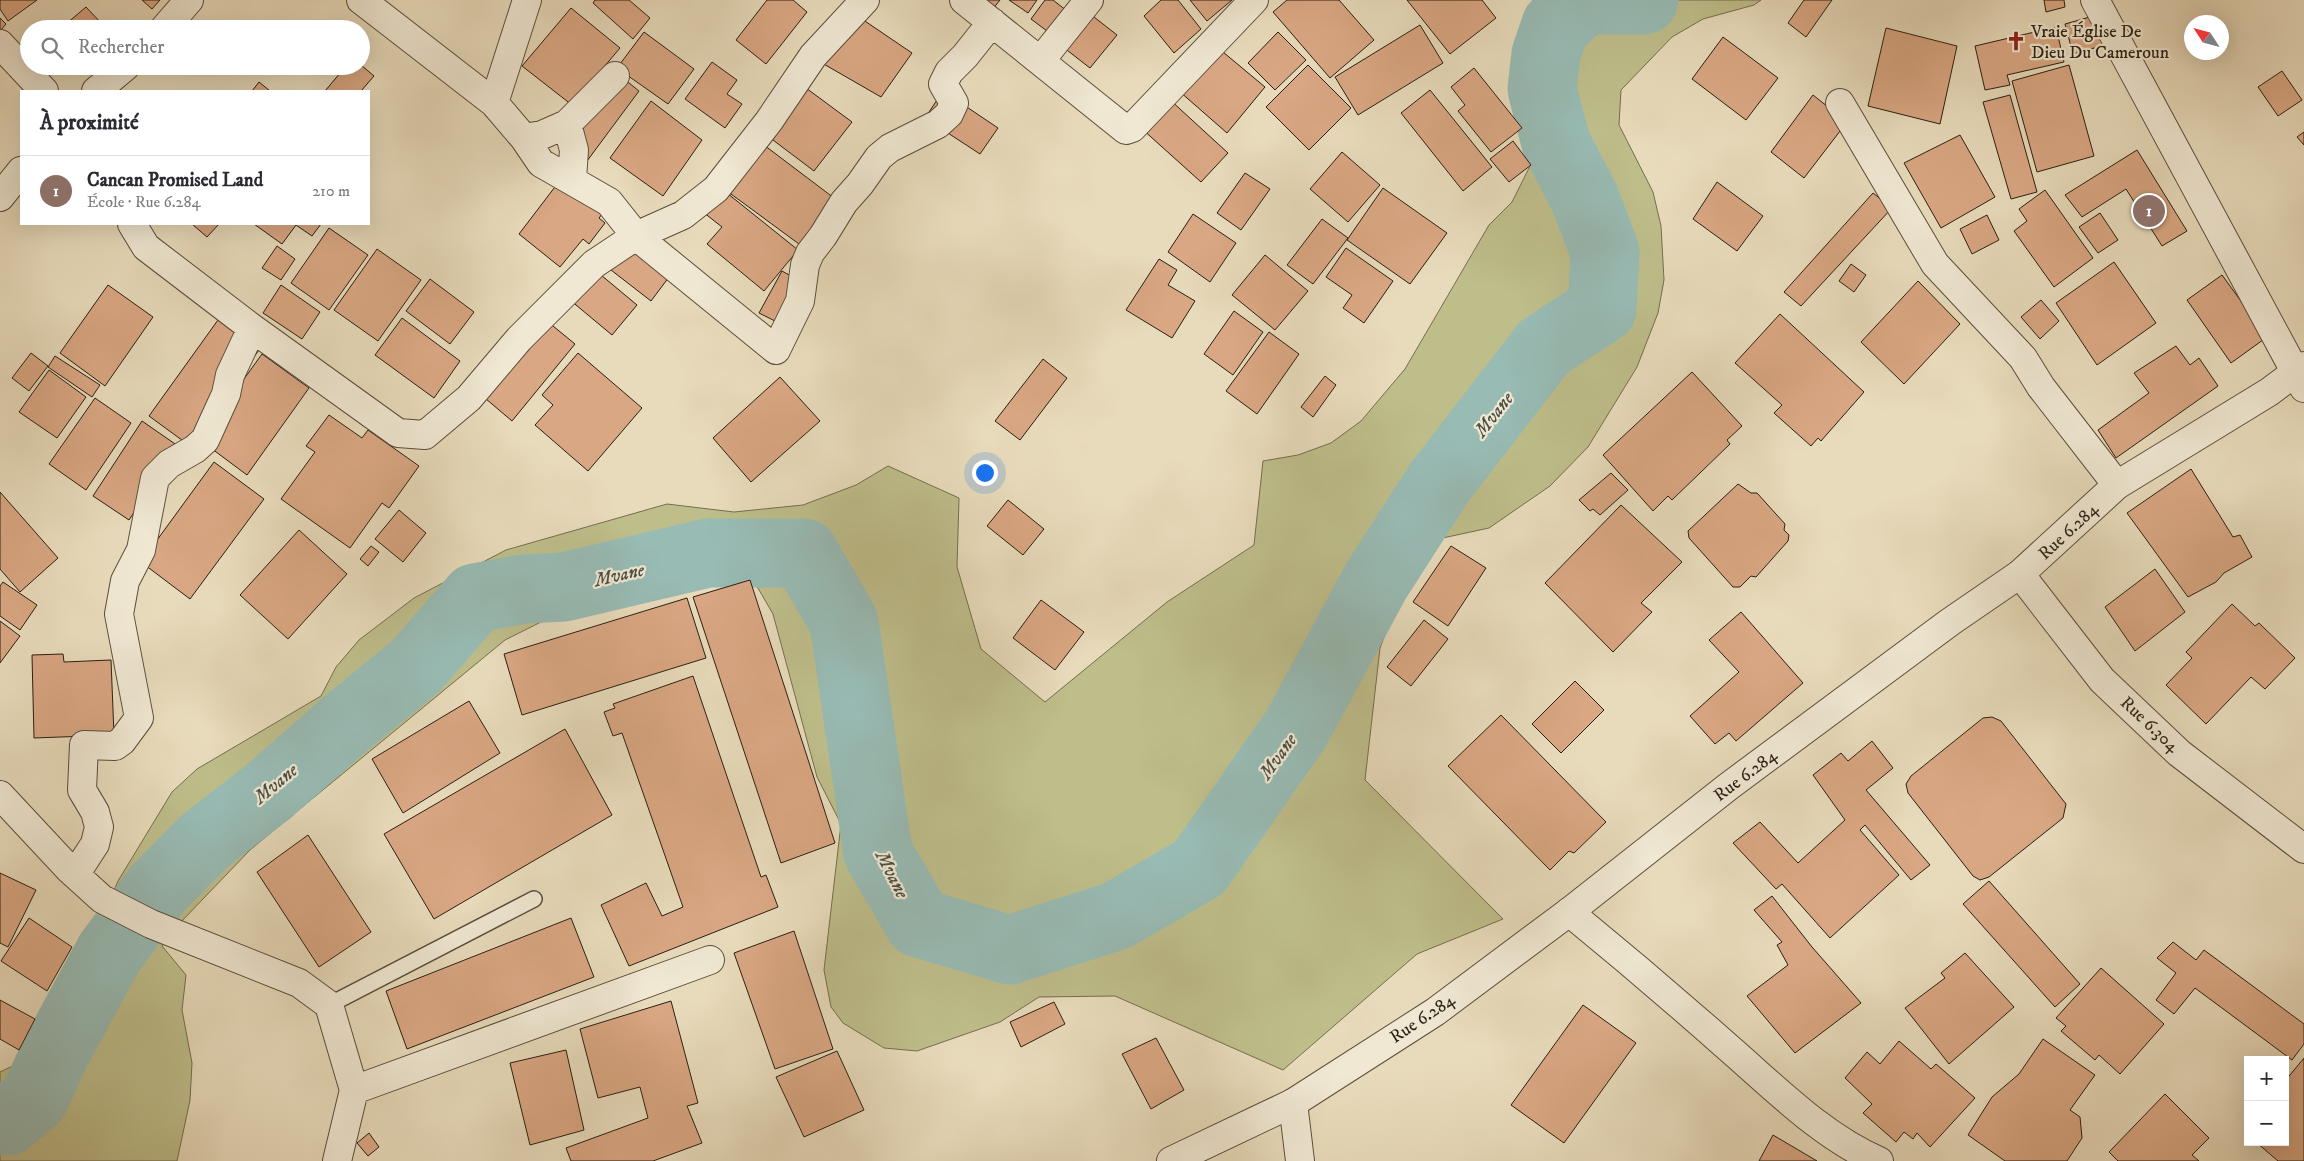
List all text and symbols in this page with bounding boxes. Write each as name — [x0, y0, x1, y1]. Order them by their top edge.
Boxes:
north arrow — [2184, 15, 2229, 60]
search box — [20, 20, 370, 75]
place label: Vraie Église De Dieu Du Cameroun — [2030, 21, 2170, 64]
church icon: Vraie Église De Dieu Du Cameroun — [2005, 30, 2027, 52]
icon: search — [38, 34, 66, 62]
text: Rechercher — [78, 36, 164, 59]
text: À proximité — [40, 110, 139, 136]
text: Cancan Promised Land — [87, 169, 263, 192]
text: 1 — [53, 181, 59, 201]
text: 210 m — [312, 181, 350, 201]
text: École · Rue 6.284 — [87, 192, 201, 212]
pin: 1 — [2133, 192, 2165, 230]
water label: Mvane — [1468, 388, 1519, 443]
your location — [972, 460, 998, 486]
street label: Rue 6.284 — [2034, 498, 2104, 565]
water label: Mvane — [590, 558, 647, 593]
street label: Rue 6.304 — [2115, 692, 2184, 758]
water label: Mvane — [1253, 729, 1302, 786]
street label: Rue 6.284 — [1710, 744, 1782, 807]
water label: Mvane — [248, 759, 303, 810]
water label: Mvane — [869, 845, 914, 903]
street label: Rue 6.284 — [1386, 989, 1460, 1049]
map controls — [2244, 1056, 2289, 1146]
button: + — [2244, 1056, 2289, 1101]
button: − — [2244, 1101, 2289, 1146]

